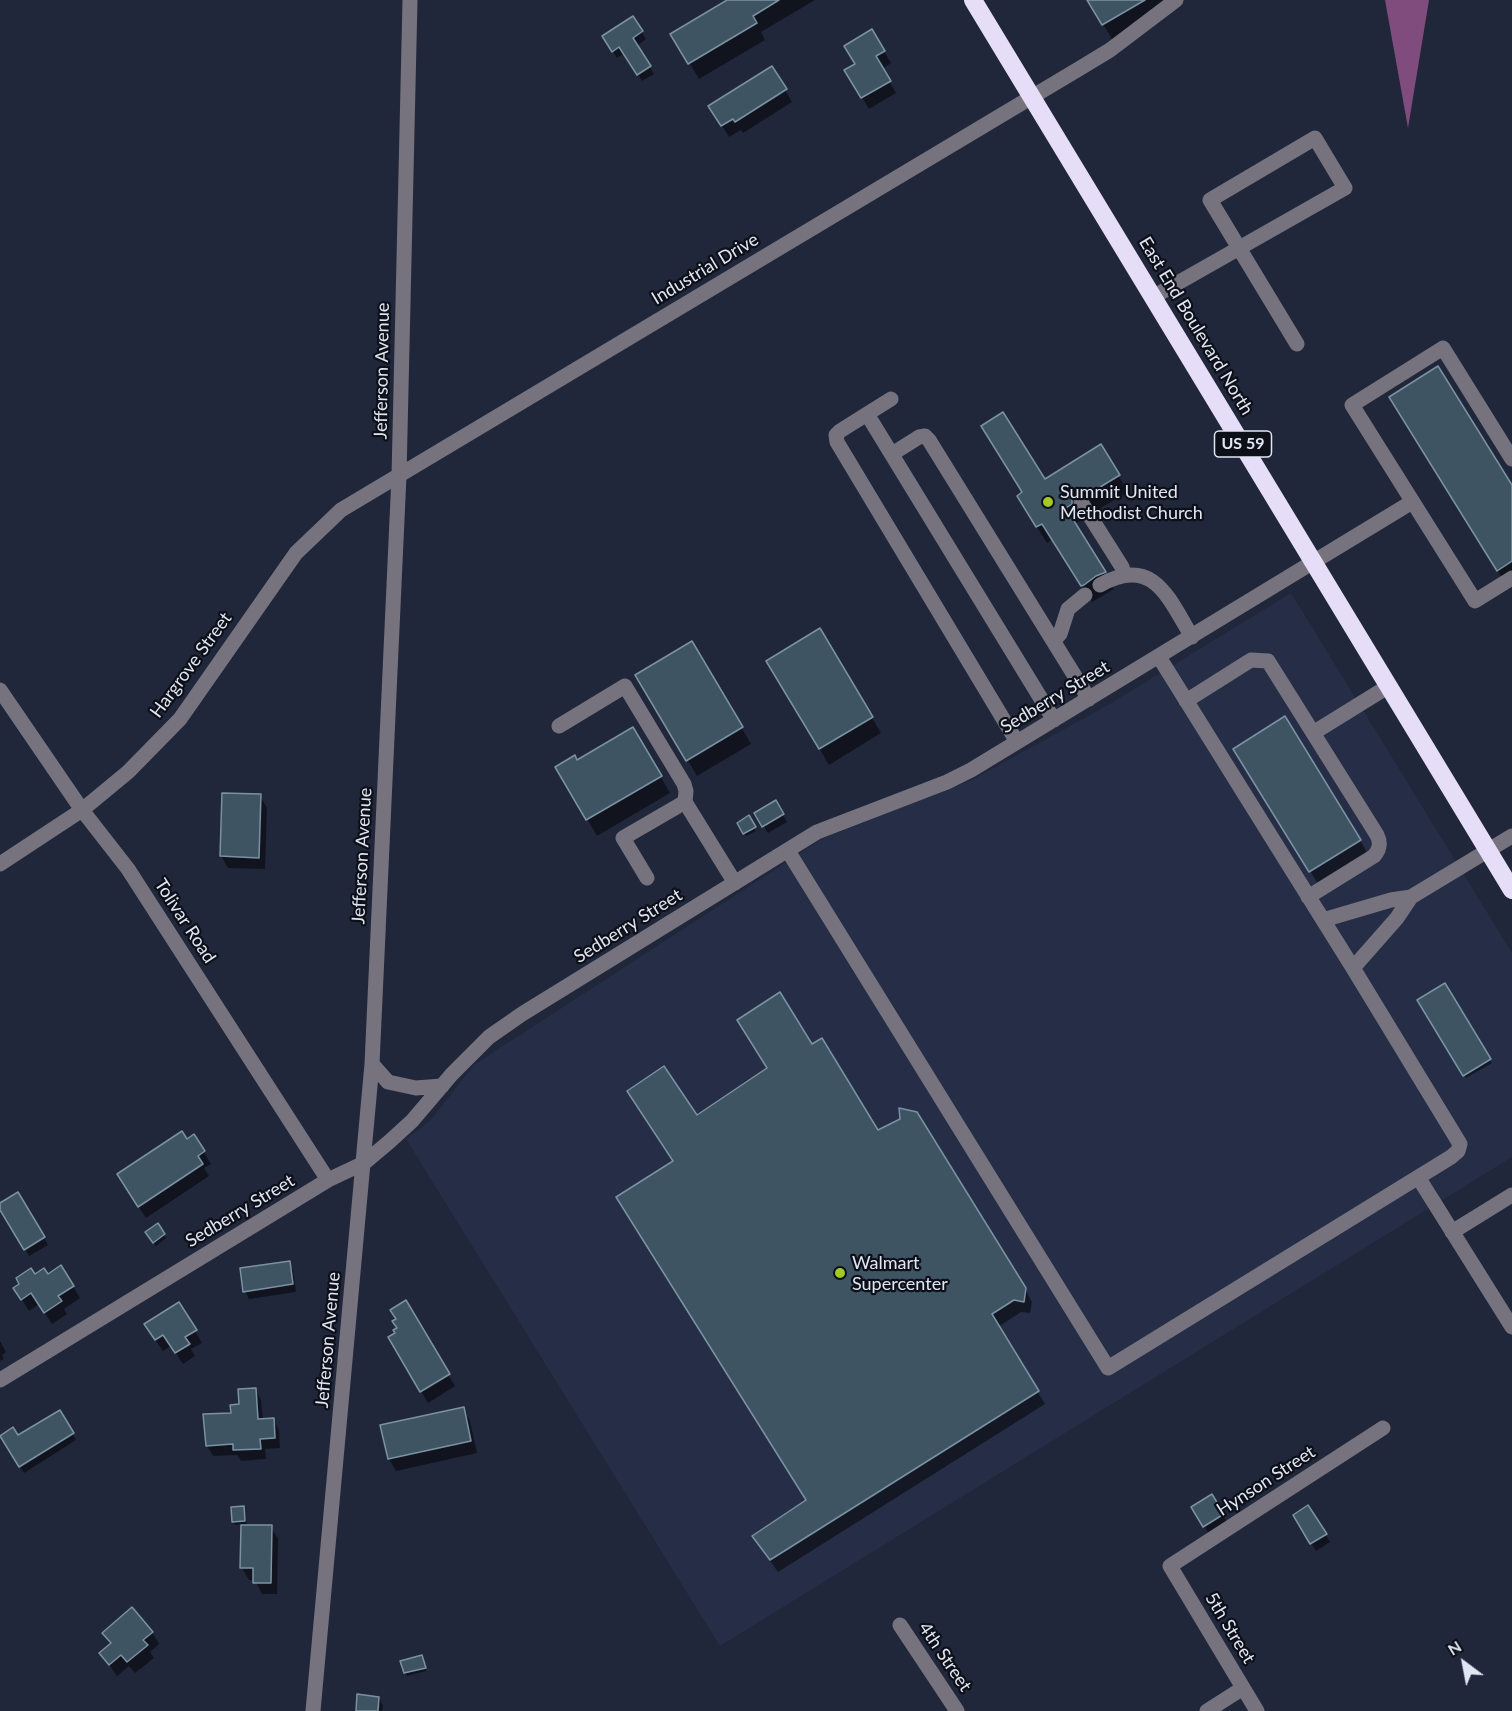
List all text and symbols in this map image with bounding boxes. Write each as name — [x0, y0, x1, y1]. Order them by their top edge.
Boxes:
street label: Industrial Drive — [648, 229, 762, 309]
street label: East End Boulevard North — [1134, 233, 1258, 419]
street label: Jefferson Avenue — [370, 303, 394, 439]
road number: US 59 — [1214, 431, 1272, 457]
place label: Summit United Methodist Church — [1060, 481, 1203, 524]
marker: Summit United Methodist Church — [1041, 495, 1055, 509]
street label: Hargrove Street — [146, 608, 236, 722]
street label: Sedberry Street — [997, 656, 1113, 738]
street label: Jefferson Avenue — [348, 787, 376, 925]
street label: Tolivar Road — [150, 875, 220, 967]
street label: Sedberry Street — [570, 884, 686, 968]
street label: Sedberry Street — [182, 1170, 298, 1252]
place label: Walmart Supercenter — [852, 1252, 948, 1294]
marker: Walmart Supercenter — [833, 1266, 847, 1280]
street label: Jefferson Avenue — [311, 1271, 345, 1409]
street label: Hynson Street — [1213, 1441, 1319, 1521]
street label: 5th Street — [1200, 1589, 1260, 1667]
street label: 4th Street — [914, 1618, 976, 1696]
north arrow — [1434, 1633, 1494, 1693]
text: N — [1444, 1636, 1464, 1659]

